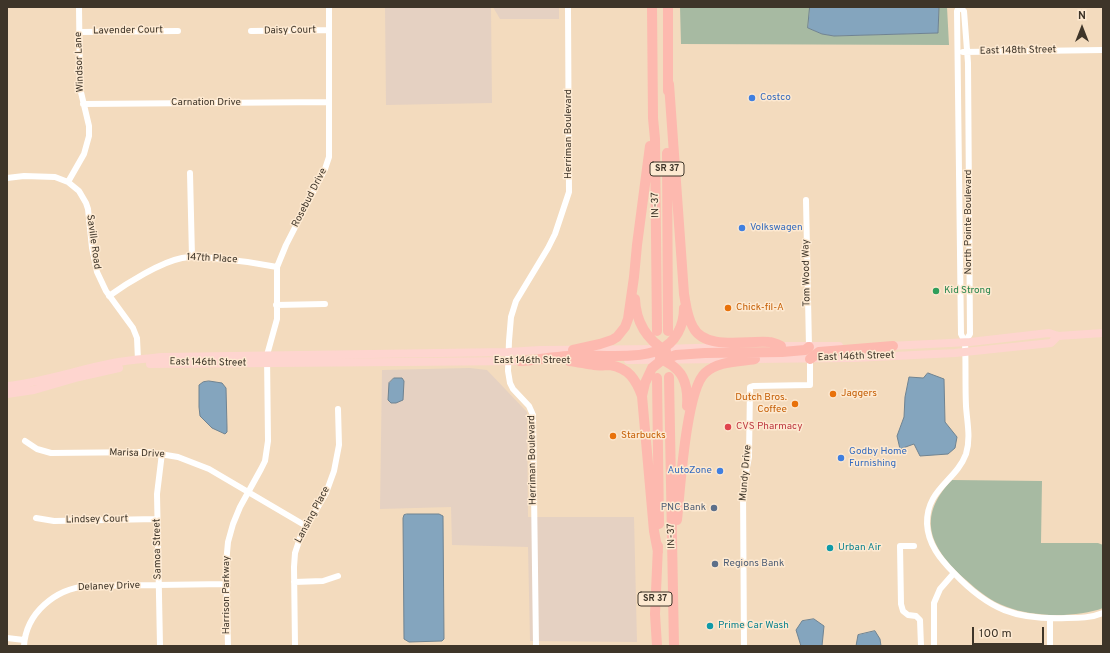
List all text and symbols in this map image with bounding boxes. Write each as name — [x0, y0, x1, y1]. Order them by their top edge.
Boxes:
north arrow — [1062, 8, 1102, 48]
text: N — [1078, 9, 1086, 23]
street label: Lavender Court — [93, 24, 163, 38]
street label: Daisy Court — [264, 25, 316, 37]
street label: Windsor Lane — [73, 31, 87, 93]
street label: East 148th Street — [980, 44, 1056, 58]
street label: Herriman Boulevard — [563, 89, 575, 179]
place label: Costco — [760, 92, 791, 104]
marker: Costco — [747, 93, 757, 103]
street label: Carnation Drive — [171, 97, 241, 109]
road number: SR 37 — [650, 162, 684, 176]
street label: Rosebud Drive — [290, 166, 330, 230]
street label: North Pointe Boulevard — [963, 170, 975, 274]
street label: IN-37 — [650, 192, 662, 218]
street label: Saville Road — [83, 214, 103, 270]
place label: Volkswagen — [750, 222, 803, 234]
marker: Volkswagen — [737, 223, 747, 233]
street label: Tom Wood Way — [800, 239, 814, 307]
street label: 147th Place — [186, 252, 238, 266]
place label: Kid Strong — [944, 285, 991, 297]
marker: Kid Strong — [931, 286, 941, 296]
place label: Chick-fil-A — [736, 302, 784, 314]
marker: Chick-fil-A — [723, 303, 733, 313]
street label: East 146th Street — [817, 350, 895, 364]
street label: East 146th Street — [494, 355, 570, 367]
street label: East 146th Street — [170, 356, 246, 370]
place label: Jaggers — [841, 388, 877, 400]
marker: Jaggers — [828, 389, 838, 399]
place label: Dutch Bros. Coffee — [735, 392, 787, 416]
marker: Dutch Bros. Coffee — [790, 399, 800, 409]
street label: Herriman Boulevard — [526, 415, 540, 505]
place label: CVS Pharmacy — [736, 421, 802, 433]
marker: CVS Pharmacy — [723, 422, 733, 432]
place label: Starbucks — [621, 430, 666, 442]
marker: Starbucks — [608, 431, 618, 441]
street label: Mundy Drive — [738, 444, 754, 502]
place label: Godby Home Furnishing — [849, 446, 907, 470]
street label: Marisa Drive — [109, 447, 165, 461]
marker: Godby Home Furnishing — [836, 453, 846, 463]
place label: AutoZone — [668, 465, 712, 477]
marker: AutoZone — [715, 466, 725, 476]
street label: Lansing Place — [293, 485, 333, 545]
place label: PNC Bank — [661, 502, 706, 514]
marker: PNC Bank — [709, 503, 719, 513]
street label: Lindsey Court — [66, 513, 128, 527]
street label: Samoa Street — [151, 518, 165, 580]
street label: IN-37 — [666, 523, 678, 549]
place label: Urban Air — [838, 542, 881, 554]
marker: Urban Air — [825, 543, 835, 553]
street label: Harrison Parkway — [221, 556, 233, 634]
place label: Regions Bank — [723, 558, 784, 570]
marker: Regions Bank — [710, 559, 720, 569]
street label: Delaney Drive — [78, 580, 140, 594]
road number: SR 37 — [638, 592, 672, 606]
scale bar — [974, 619, 1046, 645]
place label: Prime Car Wash — [718, 620, 789, 632]
marker: Prime Car Wash — [705, 621, 715, 631]
text: 100 m — [979, 626, 1012, 642]

